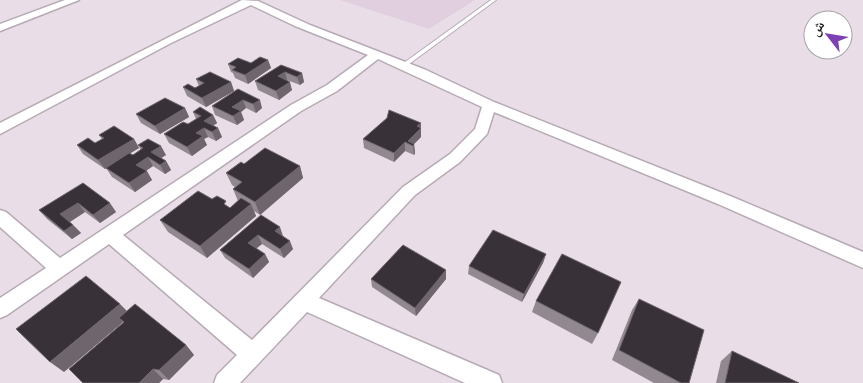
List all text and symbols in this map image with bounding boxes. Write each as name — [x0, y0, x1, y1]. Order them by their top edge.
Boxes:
north arrow — [803, 10, 853, 60]
text: ش — [804, 17, 828, 39]

